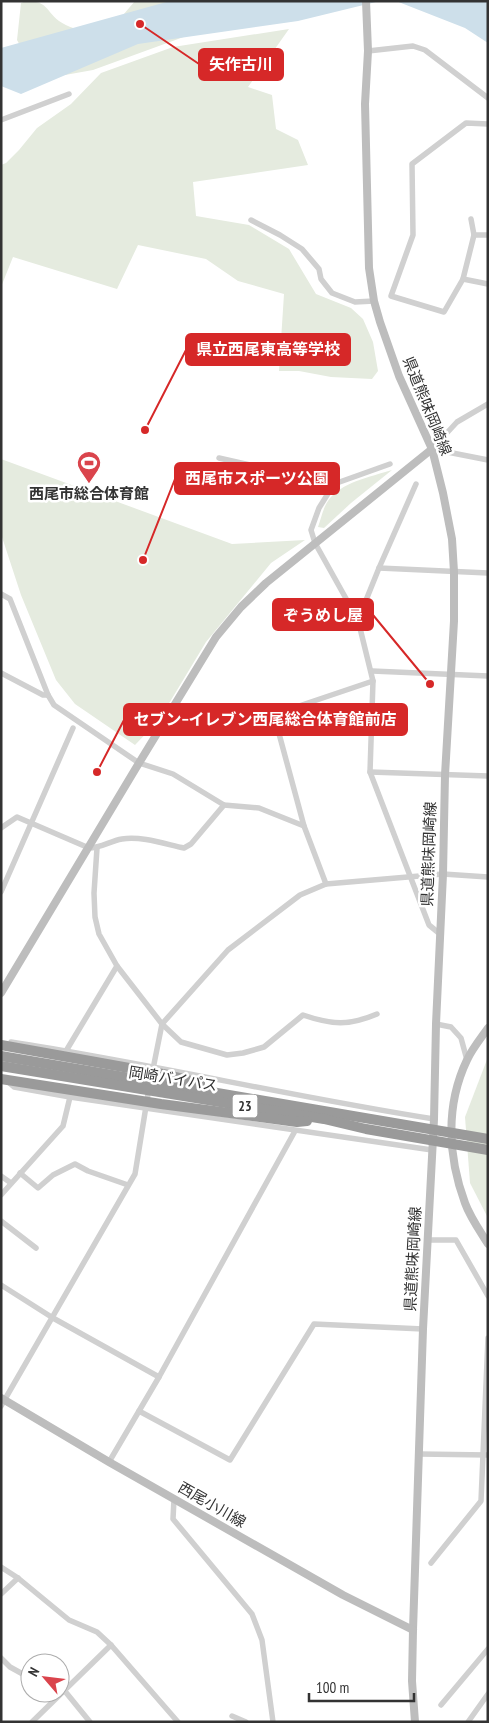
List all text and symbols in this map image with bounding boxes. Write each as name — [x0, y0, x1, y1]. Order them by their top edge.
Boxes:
callout: 矢作古川 — [199, 49, 283, 80]
text: 矢作古川 — [209, 54, 273, 74]
callout: 県立西尾東高等学校 — [186, 334, 350, 365]
text: 県立西尾東高等学校 — [196, 339, 340, 359]
street label: 県道熊味岡崎線 — [399, 354, 456, 458]
sports icon: 西尾市総合体育館 — [76, 450, 102, 484]
callout: 西尾市スポーツ公園 — [175, 463, 339, 494]
text: 西尾市スポーツ公園 — [185, 468, 329, 488]
place label: 西尾市総合体育館 — [29, 484, 149, 503]
callout: ぞうめし屋 — [273, 599, 373, 630]
text: ぞうめし屋 — [283, 605, 363, 625]
callout: セブン−イレブン西尾総合体育館前店 — [124, 704, 407, 735]
text: セブン−イレブン西尾総合体育館前店 — [133, 709, 397, 729]
street label: 県道熊味岡崎線 — [417, 801, 440, 907]
street label: 岡崎バイパス — [127, 1062, 219, 1095]
road number: 23 — [232, 1094, 258, 1118]
street label: 県道熊味岡崎線 — [400, 1206, 425, 1312]
street label: 西尾小川線 — [175, 1478, 249, 1532]
north arrow — [20, 1653, 70, 1703]
text: N — [24, 1664, 43, 1679]
scale bar — [309, 1670, 414, 1702]
text: 100 m — [316, 1678, 349, 1697]

